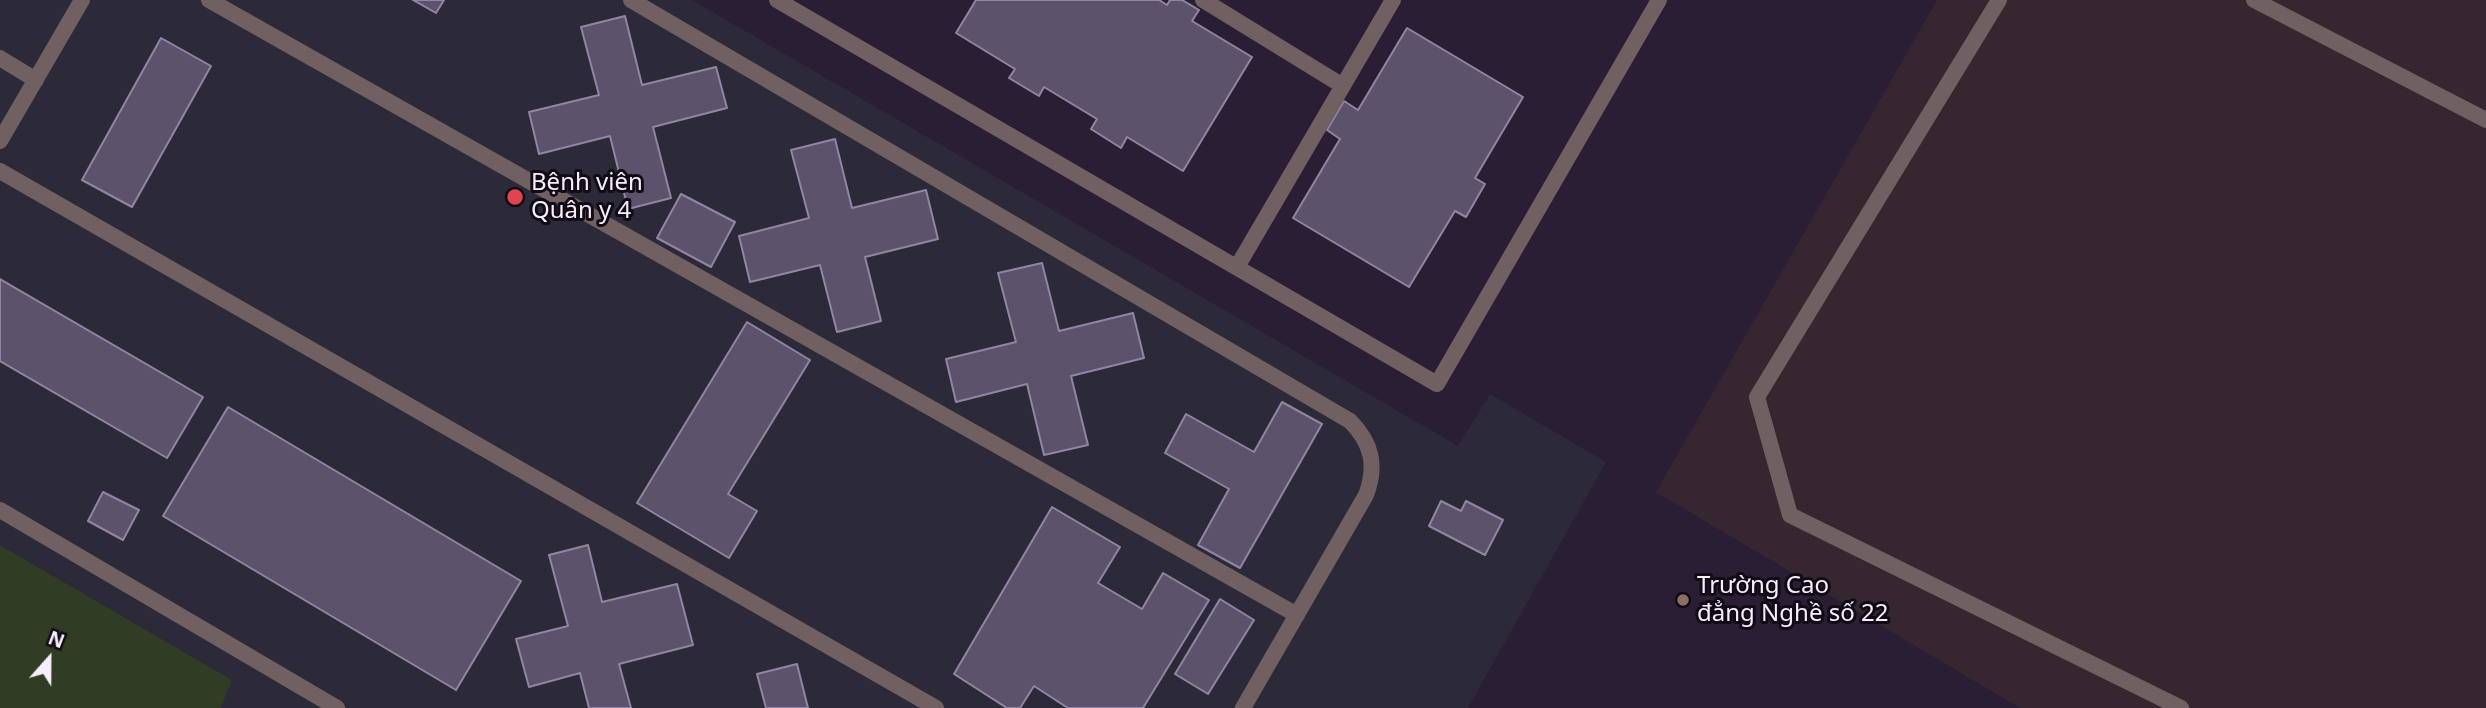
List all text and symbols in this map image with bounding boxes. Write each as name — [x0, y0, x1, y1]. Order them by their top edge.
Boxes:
place label: Bệnh viên Quân y 4 — [531, 169, 643, 225]
marker: Bệnh viên Quân y 4 — [505, 187, 525, 207]
place label: Trường Cao đẳng Nghề số 22 — [1697, 572, 1888, 628]
marker: Trường Cao đẳng Nghề số 22 — [1675, 592, 1691, 608]
north arrow — [14, 624, 84, 694]
text: N — [45, 624, 68, 654]

